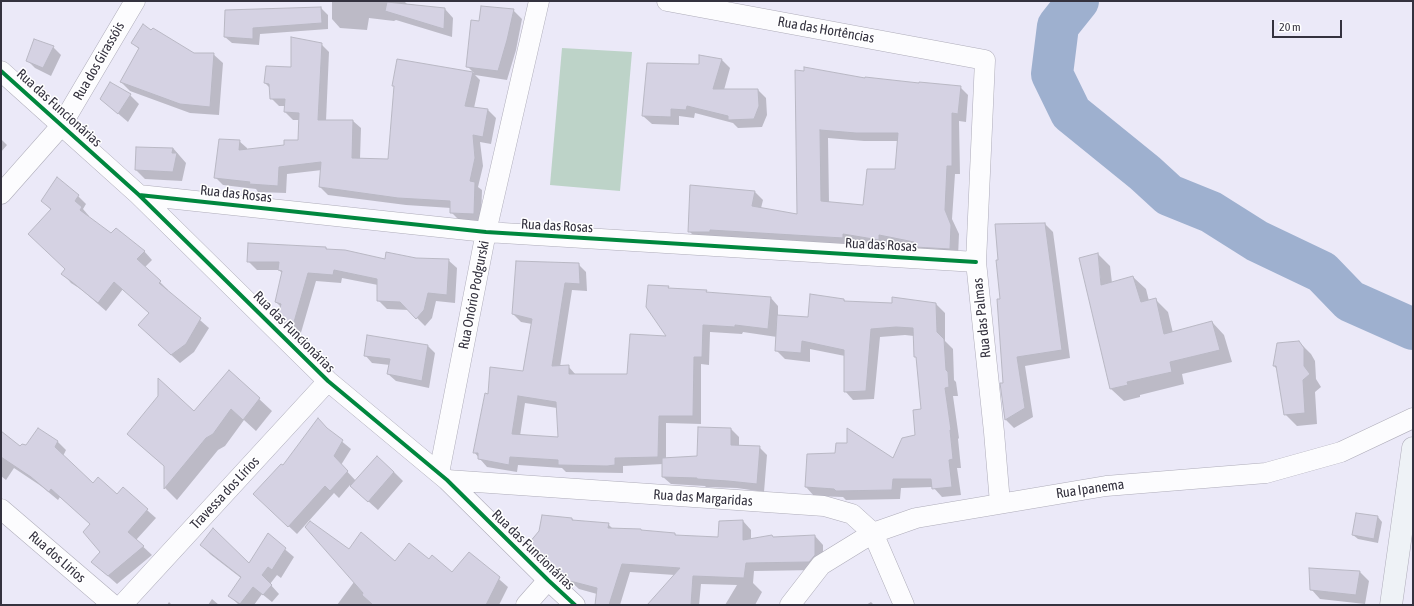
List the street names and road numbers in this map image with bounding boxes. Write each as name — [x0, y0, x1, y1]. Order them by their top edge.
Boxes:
street label: Rua das Hortências — [776, 13, 876, 47]
street label: Rua dos Girassóis — [70, 19, 128, 103]
street label: Rua das Funcionárias — [13, 66, 105, 150]
street label: Rua das Rosas — [199, 182, 273, 206]
street label: Rua das Rosas — [521, 216, 593, 236]
street label: Rua das Rosas — [845, 235, 917, 255]
street label: Rua Onório Podgurski — [455, 239, 493, 351]
street label: Rua das Palmas — [969, 277, 995, 359]
street label: Rua das Funcionárias — [250, 288, 338, 376]
street label: Travessa dos Lírios — [187, 453, 263, 533]
street label: Rua Ipanema — [1055, 476, 1125, 502]
street label: Rua das Margaridas — [653, 486, 753, 510]
street label: Rua das Funcionárias — [488, 506, 578, 594]
street label: Rua dos Lirios — [25, 528, 89, 586]

